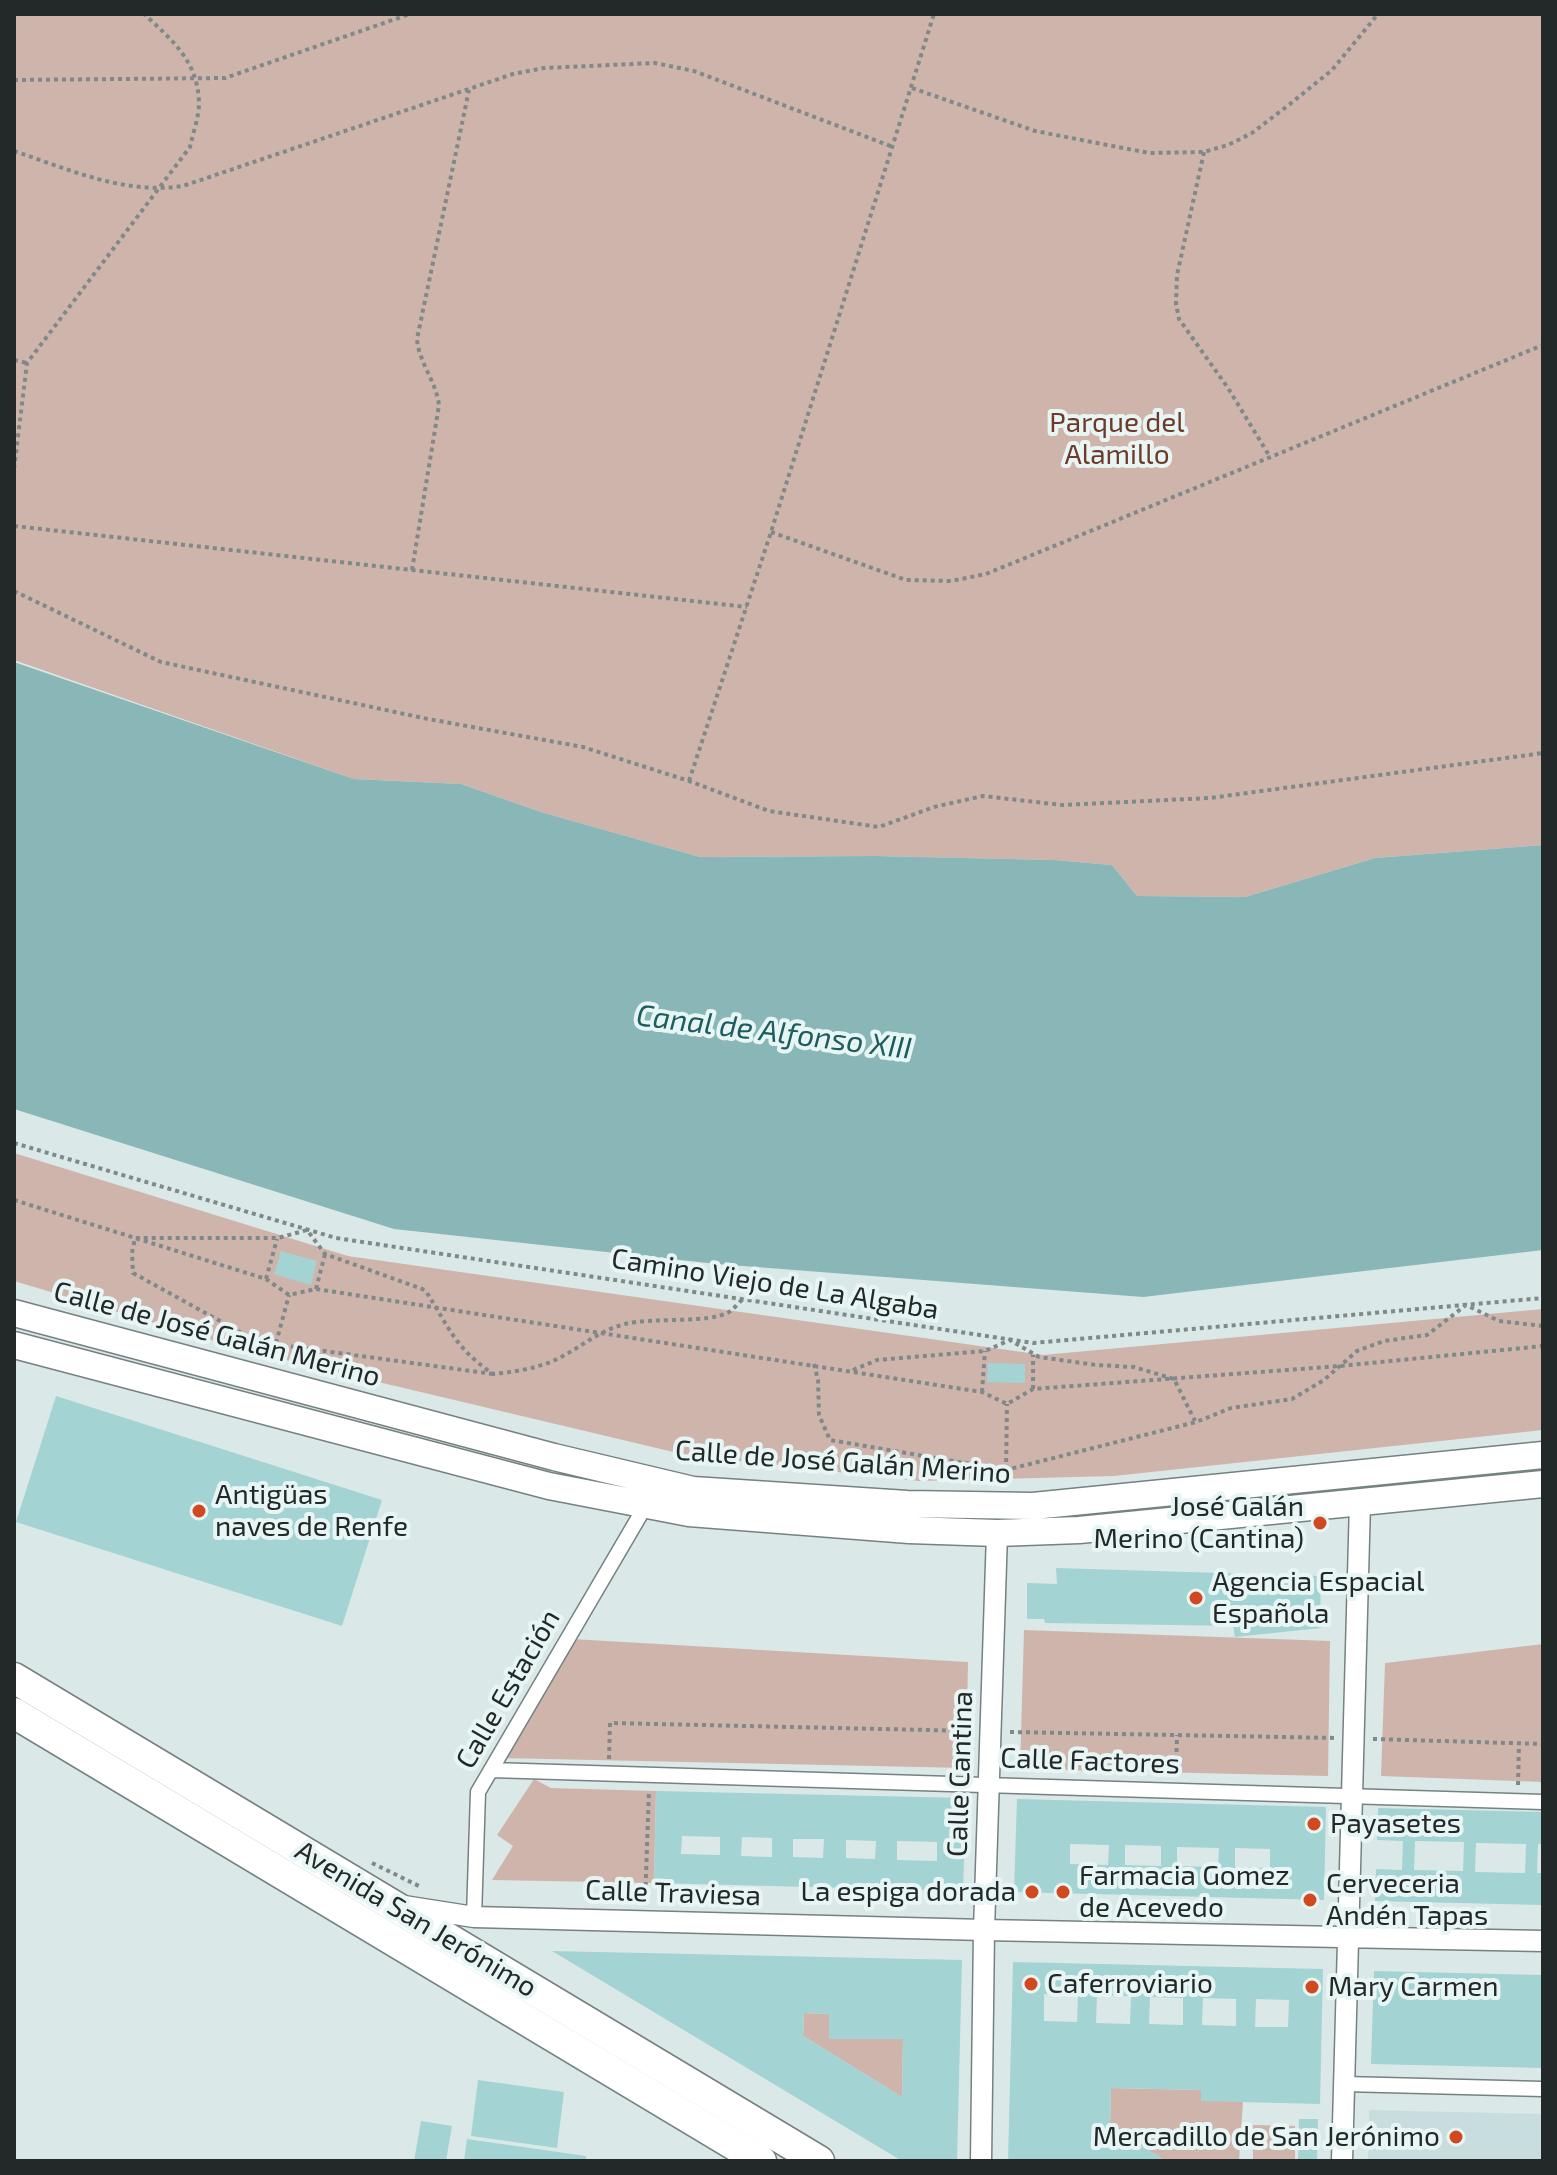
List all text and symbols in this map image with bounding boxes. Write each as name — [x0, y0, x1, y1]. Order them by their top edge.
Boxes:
park label: Parque del Alamillo — [1049, 406, 1185, 472]
water label: Canal de Alfonso XIII — [634, 997, 914, 1067]
street label: Camino Viejo de La Algaba — [609, 1242, 941, 1326]
street label: Calle de José Galán Merino — [50, 1274, 384, 1394]
street label: Calle de José Galán Merino — [674, 1434, 1012, 1490]
place label: Antigüas naves de Renfe — [215, 1478, 408, 1544]
place label: José Galán Merino (Cantina) — [1094, 1490, 1304, 1556]
marker: Antigüas naves de Renfe — [190, 1502, 208, 1520]
marker: José Galán Merino (Cantina) — [1311, 1514, 1329, 1532]
place label: Agencia Espacial Española — [1212, 1565, 1424, 1631]
marker: Agencia Espacial Española — [1187, 1589, 1205, 1607]
street label: Calle Estación — [449, 1604, 567, 1774]
street label: Calle Cantina — [940, 1690, 980, 1858]
street label: Calle Factores — [1000, 1741, 1180, 1781]
place label: Payasetes — [1330, 1807, 1461, 1841]
marker: Payasetes — [1305, 1815, 1323, 1833]
street label: Avenida San Jerónimo — [289, 1834, 543, 2004]
place label: Farmacia Gomez de Acevedo — [1079, 1859, 1290, 1925]
place label: Cerveceria Andén Tapas — [1326, 1867, 1488, 1933]
street label: Calle Traviesa — [585, 1873, 761, 1913]
place label: La espiga dorada — [800, 1875, 1016, 1909]
marker: La espiga dorada — [1023, 1883, 1041, 1901]
marker: Farmacia Gomez de Acevedo — [1054, 1883, 1072, 1901]
marker: Cerveceria Andén Tapas — [1301, 1891, 1319, 1909]
place label: Caferroviario — [1047, 1967, 1213, 2001]
place label: Mary Carmen — [1328, 1970, 1499, 2004]
marker: Caferroviario — [1022, 1975, 1040, 1993]
marker: Mary Carmen — [1303, 1978, 1321, 1996]
place label: Mercadillo de San Jerónimo — [1093, 2120, 1440, 2154]
marker: Mercadillo de San Jerónimo — [1447, 2128, 1465, 2146]

